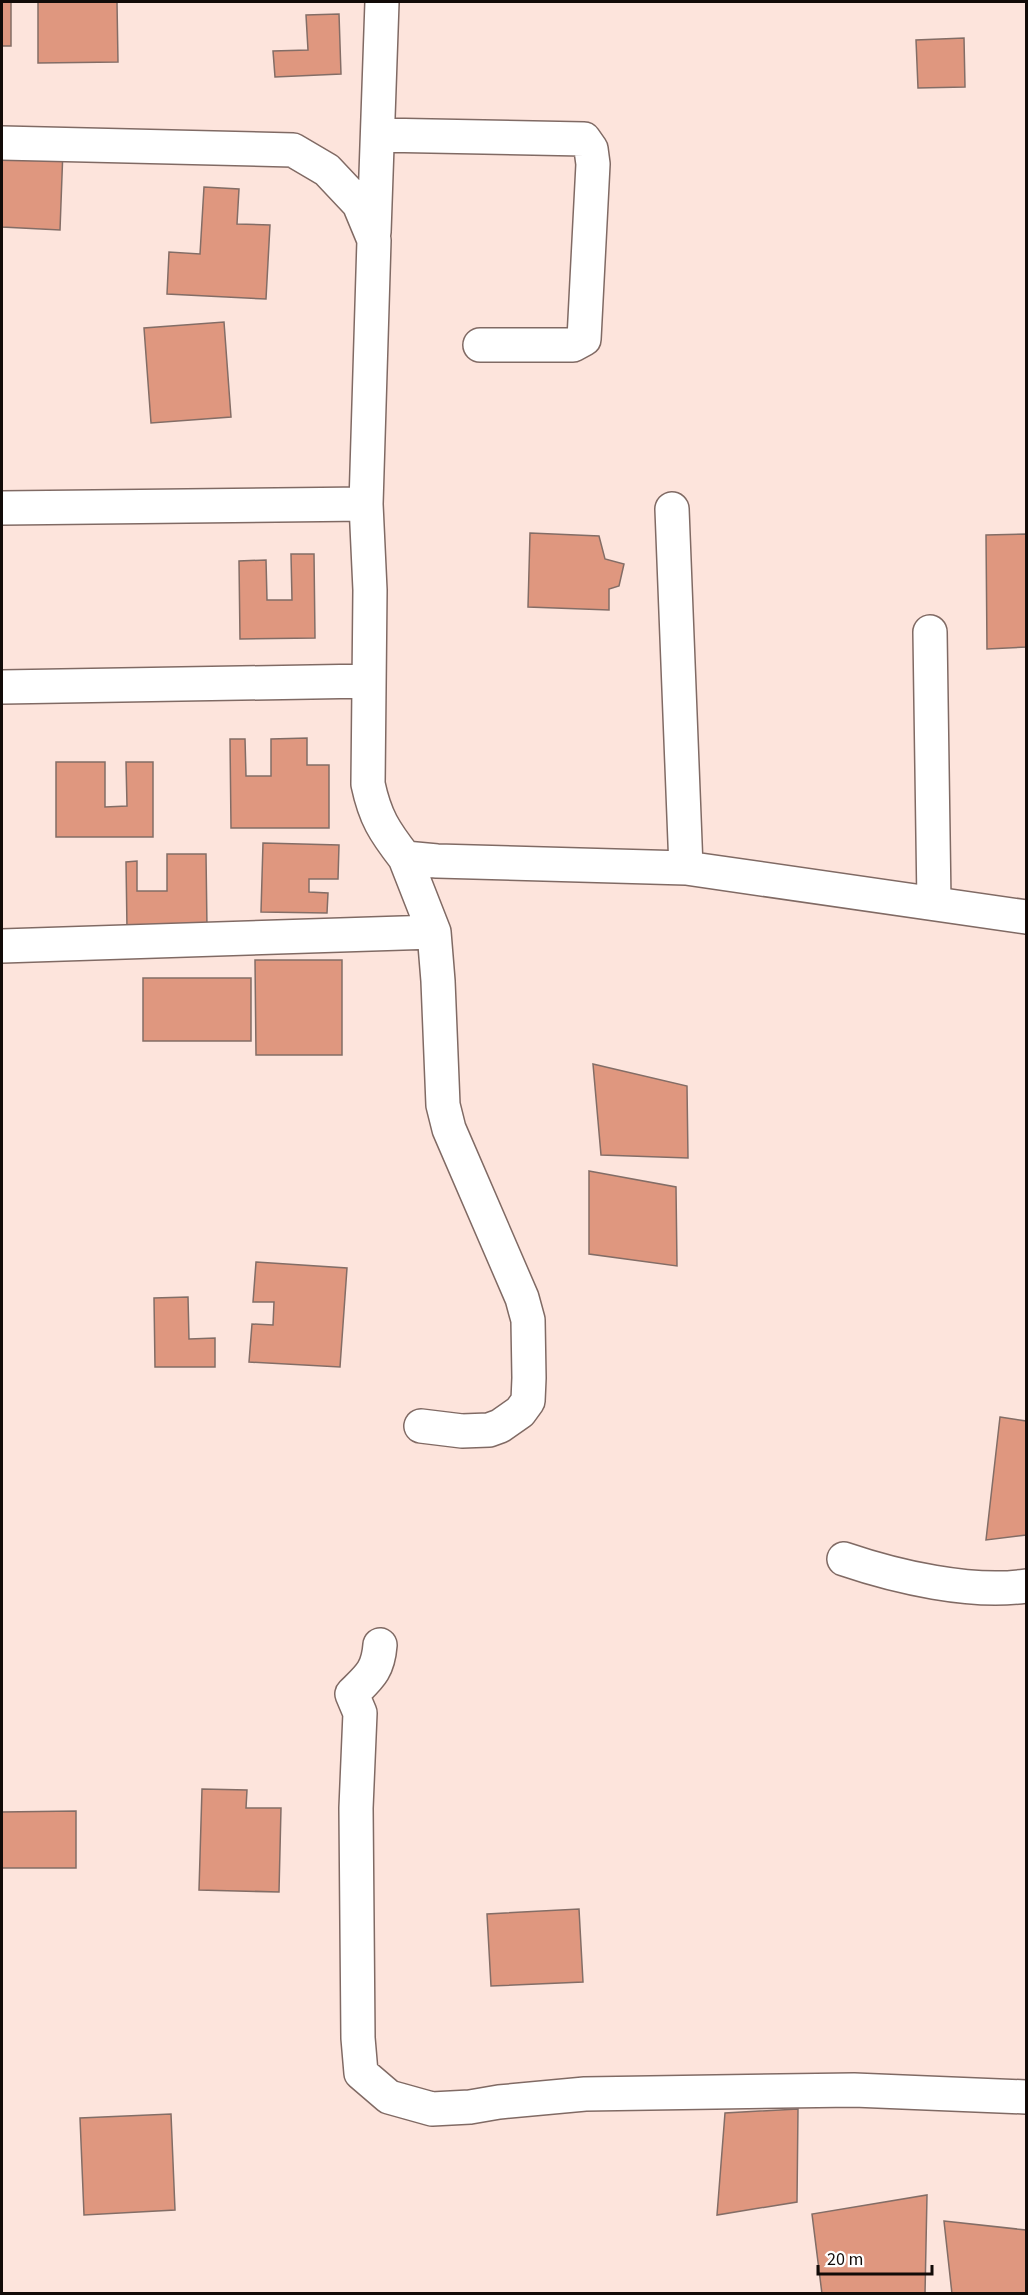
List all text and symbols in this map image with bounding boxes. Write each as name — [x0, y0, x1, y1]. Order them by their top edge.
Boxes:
scale bar — [818, 2238, 932, 2276]
text: 20 m — [827, 2247, 863, 2272]

